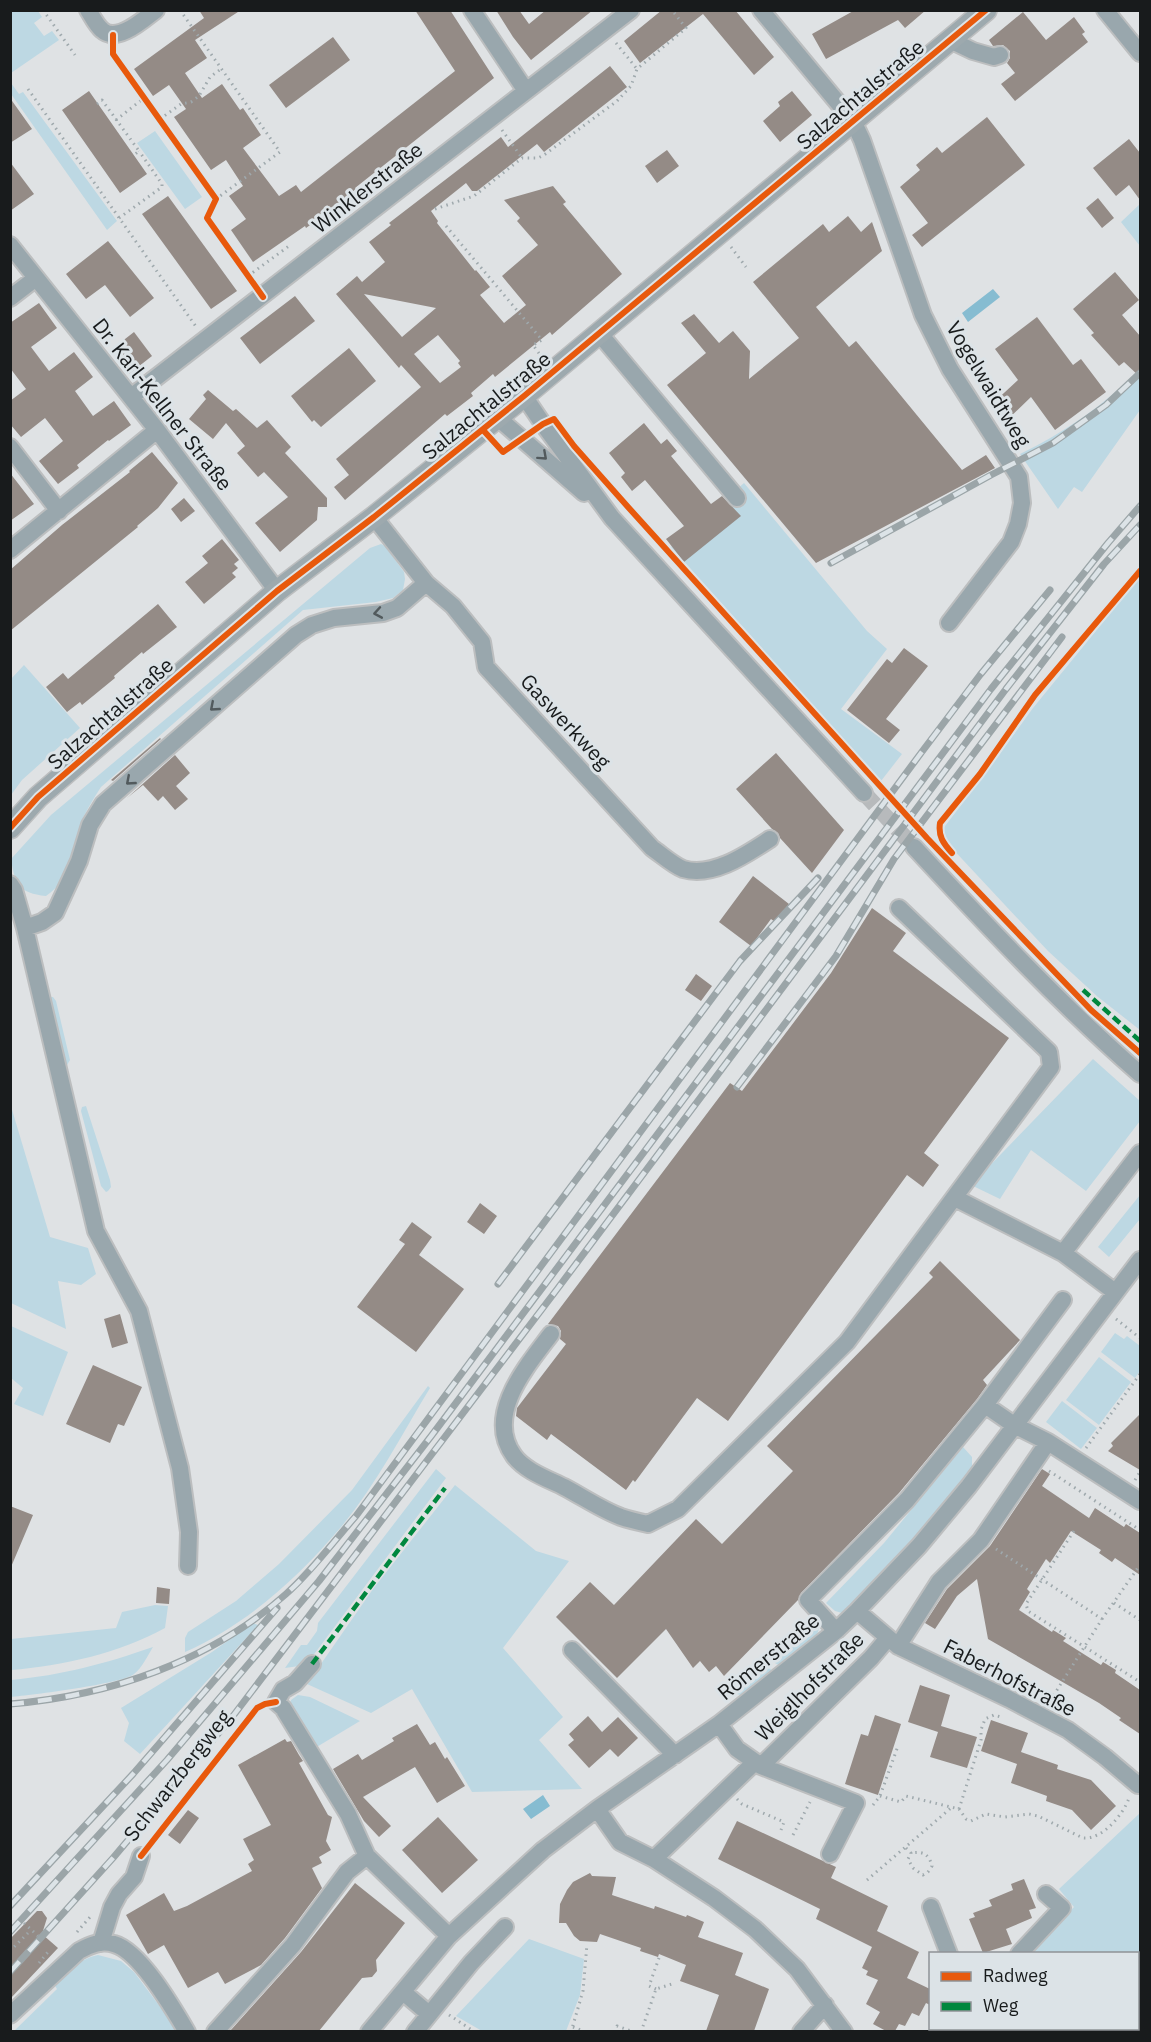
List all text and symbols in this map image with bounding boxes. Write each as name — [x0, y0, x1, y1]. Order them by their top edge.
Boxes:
street label: Salzachtalstraße — [790, 32, 930, 156]
street label: Winklerstraße — [306, 135, 428, 239]
street label: Dr. Karl-Kellner Straße — [87, 312, 239, 496]
street label: Vogelwaidtweg — [940, 316, 1038, 452]
street label: Salzachtalstraße — [416, 344, 556, 466]
one-way arrow — [536, 449, 546, 460]
one-way arrow — [373, 606, 383, 619]
street label: Salzachtalstraße — [41, 651, 179, 775]
street label: Gaswerkweg — [515, 667, 617, 775]
one-way arrow — [210, 700, 221, 711]
one-way arrow — [126, 774, 136, 785]
street label: Römerstraße — [711, 1606, 825, 1706]
street label: Weiglhofstraße — [748, 1625, 870, 1747]
street label: Faberhofstraße — [939, 1632, 1081, 1722]
street label: Schwarzbergweg — [117, 1703, 237, 1847]
legend — [929, 1952, 1139, 2030]
text: Radweg — [983, 1964, 1048, 1987]
text: Weg — [983, 1994, 1019, 2017]

